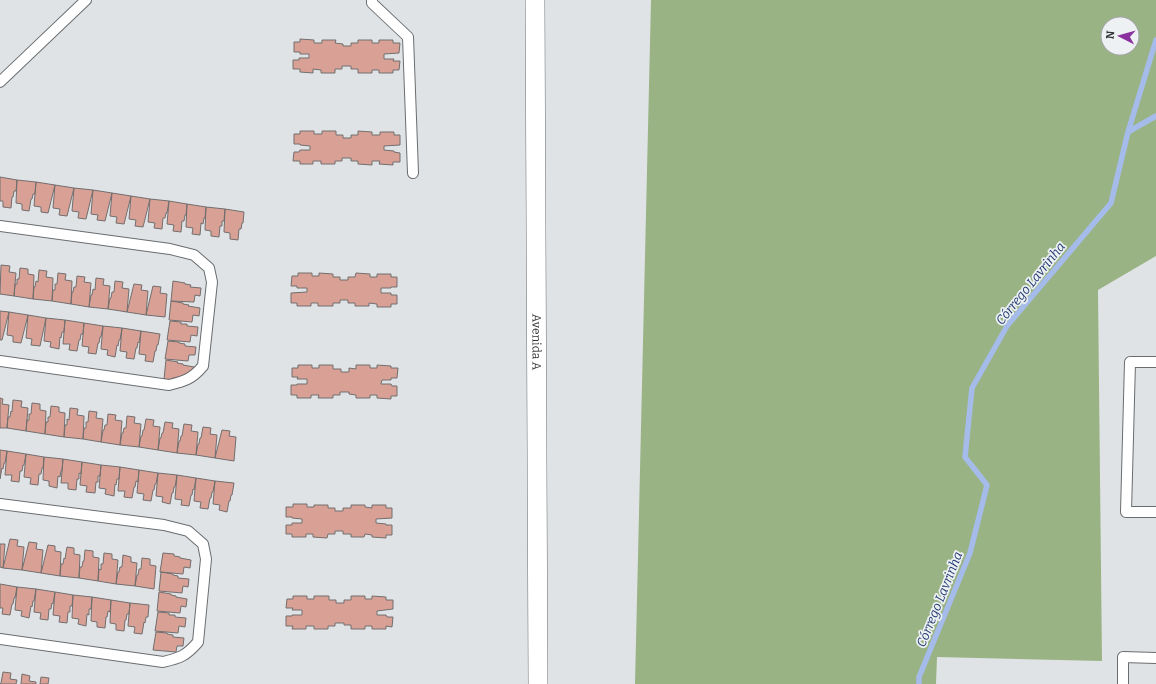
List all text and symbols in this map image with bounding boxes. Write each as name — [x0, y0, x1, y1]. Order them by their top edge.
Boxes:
north arrow — [1100, 16, 1140, 56]
text: N — [1104, 30, 1118, 40]
water label: Córrego Lavrinha — [993, 239, 1068, 328]
street label: Avenida A — [529, 314, 544, 371]
water label: Córrego Lavrinha — [913, 549, 965, 649]

